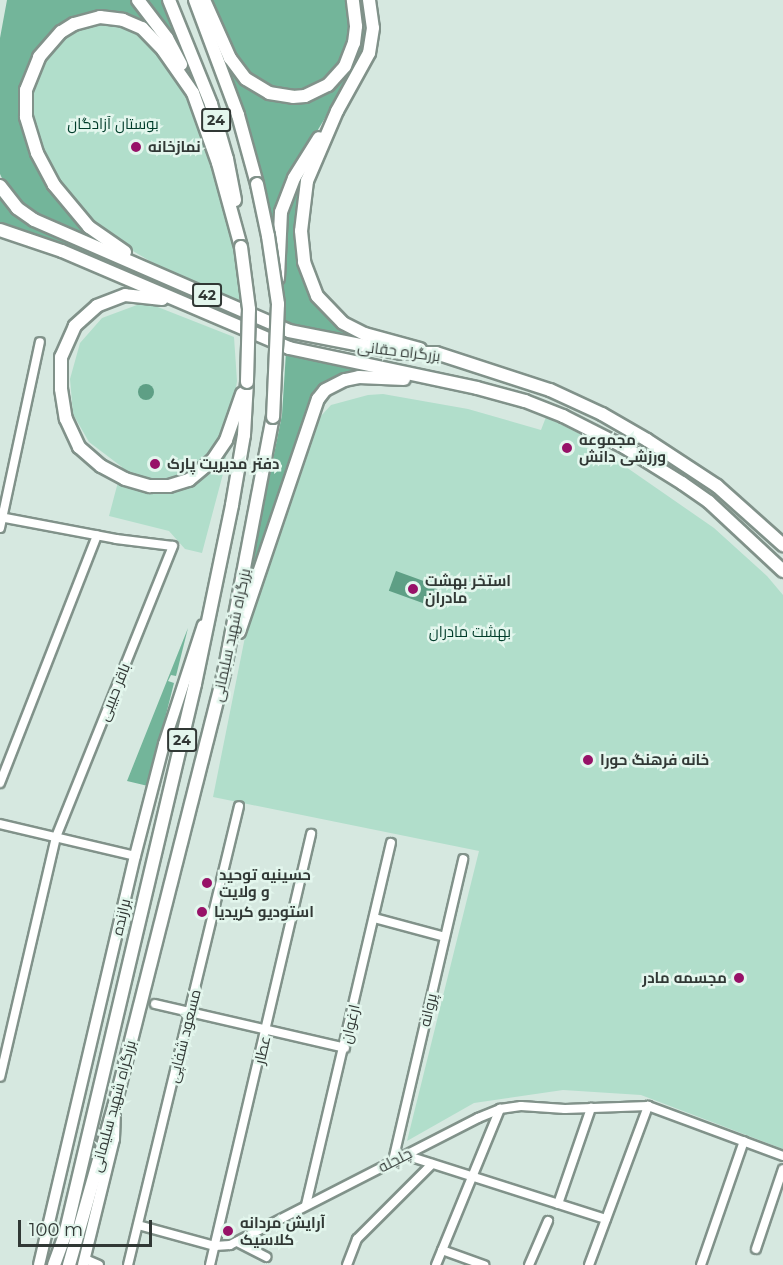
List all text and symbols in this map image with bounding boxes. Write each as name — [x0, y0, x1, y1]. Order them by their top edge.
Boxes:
road number: 24 — [201, 109, 231, 131]
park label: بوستان آزادگان — [67, 115, 159, 133]
place label: نمازخانه — [148, 138, 201, 156]
marker: نمازخانه — [129, 140, 143, 154]
road number: 42 — [192, 284, 222, 306]
street label: بزرگراه حقانی — [357, 337, 441, 365]
place label: مجموعه ورزشی دانش — [579, 430, 666, 465]
marker: مجموعه ورزشی دانش — [560, 441, 574, 455]
place label: دفتر مدیریت پارک — [167, 455, 279, 473]
marker: دفتر مدیریت پارک — [148, 457, 162, 471]
street label: بزرگراه شهید سلیمانی — [208, 567, 254, 703]
place label: استخر بهشت مادران — [425, 571, 511, 606]
marker: استخر بهشت مادران — [406, 582, 420, 596]
park label: بهشت مادران — [429, 623, 511, 641]
street label: باقر حبیبی — [94, 660, 134, 724]
road number: 24 — [167, 729, 197, 751]
place label: خانه فرهنگ حورا — [600, 751, 709, 769]
marker: خانه فرهنگ حورا — [581, 753, 595, 767]
place label: حسینیه توحید و ولایت — [219, 865, 311, 900]
marker: حسینیه توحید و ولایت — [200, 876, 214, 890]
street label: برازنده — [108, 897, 134, 937]
place label: استودیو کریدیا — [214, 903, 314, 921]
marker: استودیو کریدیا — [195, 905, 209, 919]
place label: مجسمه مادر — [642, 969, 727, 987]
marker: مجسمه مادر — [732, 971, 746, 985]
street label: مسعود شفاپی — [164, 987, 204, 1085]
street label: پروانه — [415, 992, 441, 1028]
street label: ارغوان — [337, 1003, 363, 1045]
street label: عطار — [250, 1034, 274, 1066]
street label: بزرگراه شهید سلیمانی — [87, 1038, 139, 1174]
street label: چلچله — [375, 1144, 415, 1176]
scale bar — [21, 1208, 154, 1246]
place label: آرایش مردانه کلاسیک — [240, 1213, 325, 1248]
text: 100 m — [29, 1219, 83, 1241]
marker: آرایش مردانه کلاسیک — [221, 1224, 235, 1238]

